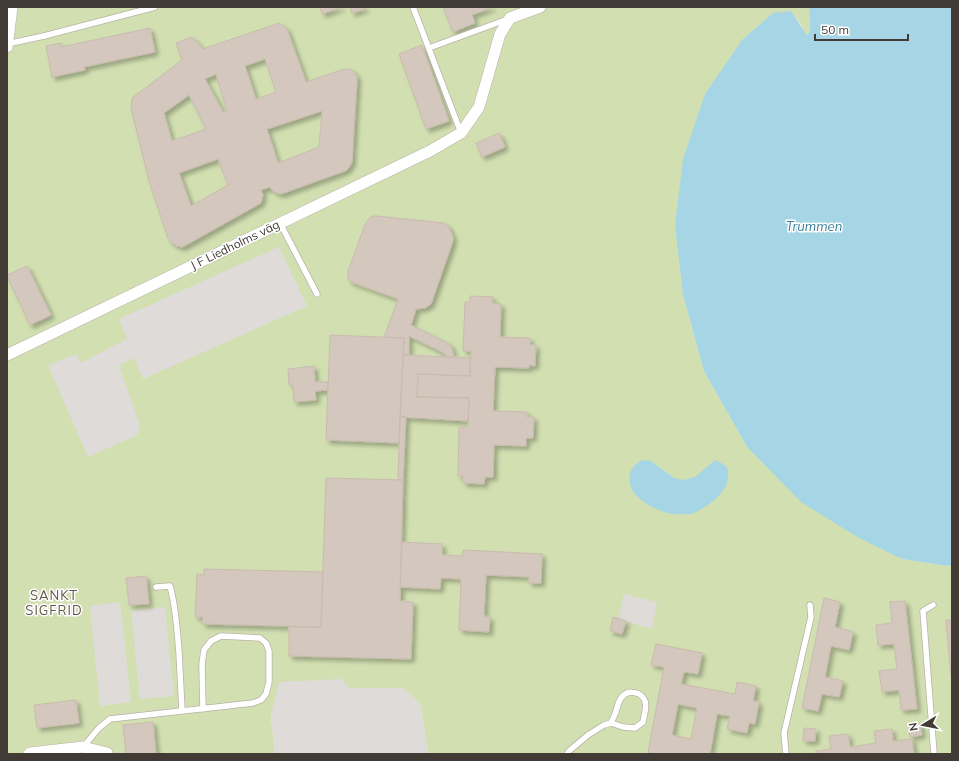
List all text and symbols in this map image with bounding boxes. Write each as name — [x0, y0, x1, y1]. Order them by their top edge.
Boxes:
scale bar — [815, 16, 908, 42]
text: 50 m — [821, 22, 849, 37]
street label: J F Liedholms väg — [188, 216, 282, 273]
water label: Trummen — [786, 218, 842, 234]
district label: SANKT SIGFRID — [25, 587, 83, 618]
north arrow — [903, 705, 943, 745]
text: N — [906, 721, 921, 732]

